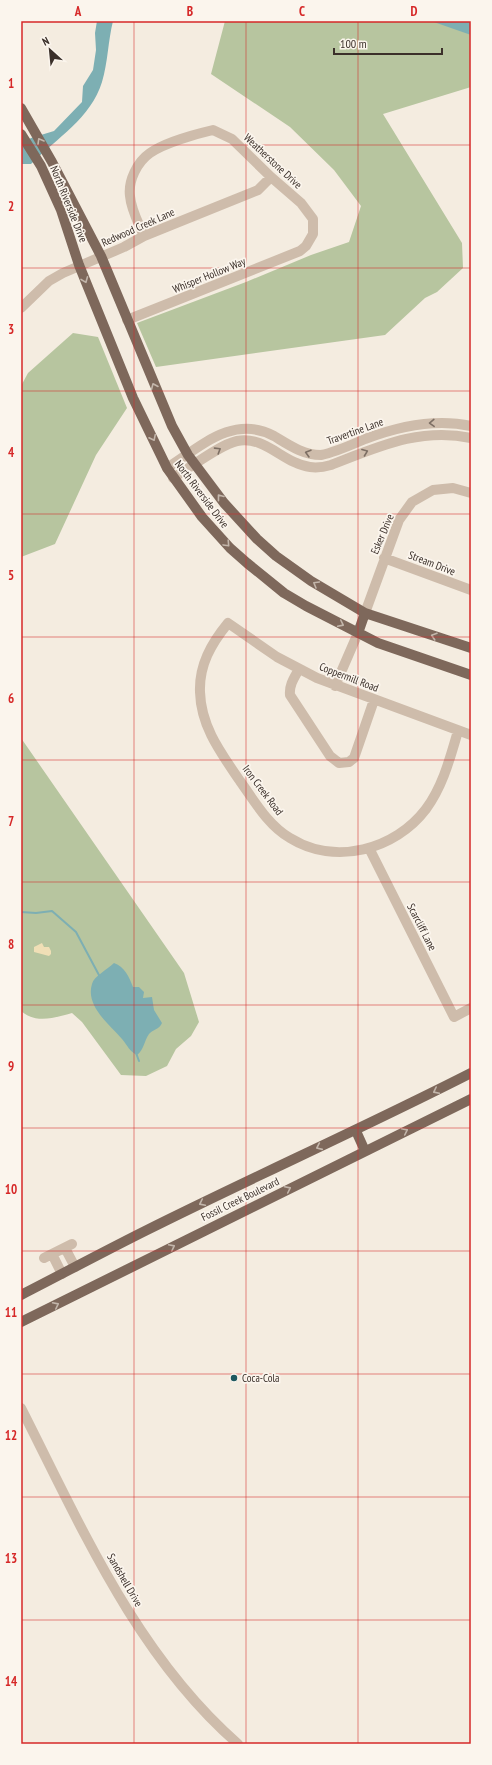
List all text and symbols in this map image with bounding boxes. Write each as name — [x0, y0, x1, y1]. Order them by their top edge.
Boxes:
text: A — [74, 3, 82, 20]
text: B — [187, 3, 193, 20]
text: C — [299, 3, 305, 20]
text: D — [411, 3, 418, 20]
north arrow — [30, 30, 70, 70]
scale bar — [334, 30, 442, 56]
text: N — [40, 33, 51, 49]
text: 100 m — [340, 36, 367, 51]
text: 1 — [8, 75, 14, 92]
street label: Weatherstone Drive — [241, 130, 305, 192]
one-way arrow — [37, 138, 44, 145]
street label: North Riverside Drive — [47, 164, 91, 245]
text: 2 — [8, 198, 14, 215]
street label: Redwood Creek Lane — [99, 204, 177, 249]
street label: Whisper Hollow Way — [170, 254, 248, 296]
one-way arrow — [81, 277, 89, 284]
text: 3 — [8, 321, 14, 338]
one-way arrow — [151, 382, 159, 389]
street label: Travertine Lane — [325, 414, 385, 448]
one-way arrow — [429, 419, 435, 428]
one-way arrow — [148, 434, 156, 442]
text: 4 — [8, 444, 15, 461]
one-way arrow — [214, 447, 221, 455]
one-way arrow — [304, 449, 311, 458]
one-way arrow — [362, 449, 369, 457]
street label: North Riverside Drive — [172, 457, 232, 531]
one-way arrow — [217, 495, 224, 502]
street label: Esker Drive — [367, 511, 397, 556]
one-way arrow — [222, 539, 230, 547]
street label: Stream Drive — [407, 548, 458, 579]
text: 5 — [8, 567, 14, 584]
one-way arrow — [313, 581, 320, 588]
one-way arrow — [336, 619, 344, 627]
one-way arrow — [431, 632, 438, 641]
street label: Coppermill Road — [317, 659, 381, 695]
text: 6 — [8, 690, 14, 707]
street label: Iron Creek Road — [240, 762, 287, 818]
text: 7 — [8, 813, 14, 830]
street label: Scarcliff Lane — [404, 901, 440, 953]
text: 8 — [8, 936, 14, 953]
text: 9 — [8, 1058, 14, 1075]
one-way arrow — [433, 1086, 440, 1093]
one-way arrow — [401, 1128, 408, 1136]
one-way arrow — [316, 1142, 324, 1150]
street label: Fossil Creek Boulevard — [199, 1174, 282, 1224]
text: 10 — [5, 1181, 17, 1198]
one-way arrow — [284, 1186, 292, 1194]
one-way arrow — [199, 1198, 206, 1206]
one-way arrow — [168, 1244, 175, 1251]
one-way arrow — [52, 1302, 59, 1310]
text: 11 — [5, 1304, 17, 1321]
place label: Coca-Cola — [242, 1371, 279, 1385]
marker: Coca-Cola — [229, 1373, 239, 1383]
text: 12 — [5, 1427, 17, 1444]
text: 13 — [5, 1550, 17, 1567]
street label: Sandshell Drive — [104, 1551, 146, 1610]
text: 14 — [5, 1673, 18, 1690]

